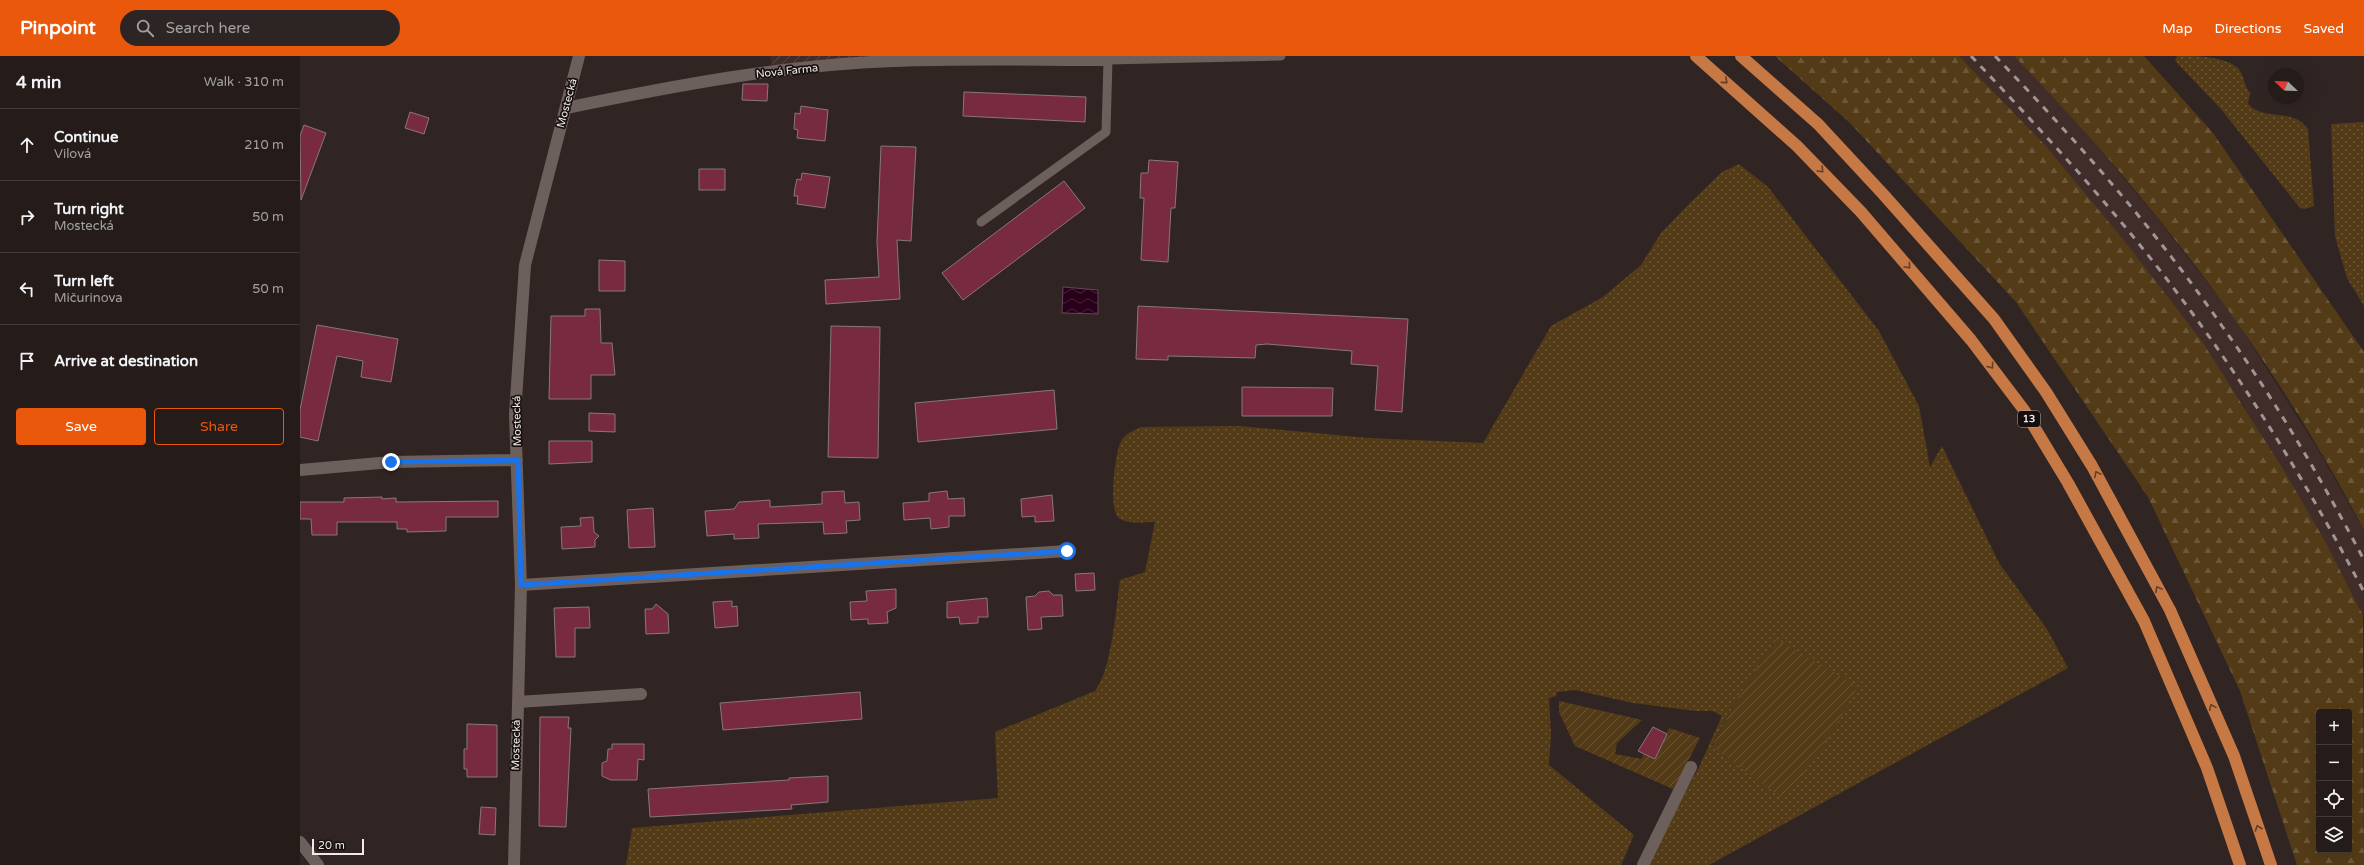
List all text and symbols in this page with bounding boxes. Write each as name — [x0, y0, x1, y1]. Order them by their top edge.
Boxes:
search box — [120, 10, 400, 46]
text: Pinpoint — [20, 17, 96, 39]
icon: search — [134, 17, 156, 39]
text: Search here — [166, 19, 250, 37]
text: Map — [2162, 20, 2193, 37]
text: Directions — [2215, 20, 2282, 37]
text: Saved — [2304, 20, 2344, 37]
street label: Nová Farma — [755, 61, 819, 81]
north arrow — [2268, 68, 2304, 104]
text: 4 min — [16, 72, 61, 93]
text: Walk · 310 m — [204, 74, 284, 90]
street label: Mostecká — [554, 77, 580, 129]
one-way arrow — [1721, 77, 1728, 84]
text: Continue — [54, 128, 118, 146]
icon: ahead — [16, 134, 38, 156]
text: 210 m — [244, 137, 284, 153]
text: Vilová — [54, 146, 91, 162]
one-way arrow — [1816, 165, 1823, 173]
text: Turn right — [54, 200, 124, 218]
icon: right — [16, 206, 38, 228]
text: 50 m — [252, 209, 284, 225]
text: Mostecká — [54, 218, 114, 234]
one-way arrow — [1903, 262, 1910, 269]
text: Turn left — [54, 272, 114, 290]
icon: left — [16, 278, 38, 300]
text: 50 m — [252, 281, 284, 297]
text: Mičurinova — [54, 290, 123, 306]
icon: arrive — [16, 350, 38, 372]
text: Arrive at destination — [54, 352, 198, 370]
one-way arrow — [1986, 362, 1993, 369]
street label: Mostecká — [510, 396, 524, 446]
button: Save — [16, 408, 146, 445]
button: Share — [154, 408, 284, 445]
road number: 13 — [2018, 411, 2040, 427]
route end — [382, 453, 400, 471]
one-way arrow — [2094, 471, 2101, 478]
route start — [1058, 542, 1076, 560]
one-way arrow — [2156, 585, 2163, 593]
one-way arrow — [2209, 703, 2217, 711]
map controls — [2316, 709, 2352, 853]
button: + — [2316, 709, 2352, 745]
street label: Mostecká — [509, 720, 523, 770]
button: − — [2316, 745, 2352, 781]
button: locate — [2316, 781, 2352, 817]
button: layers — [2316, 817, 2352, 853]
one-way arrow — [2255, 825, 2263, 832]
scale bar — [312, 837, 364, 856]
text: 20 m — [318, 839, 345, 852]

